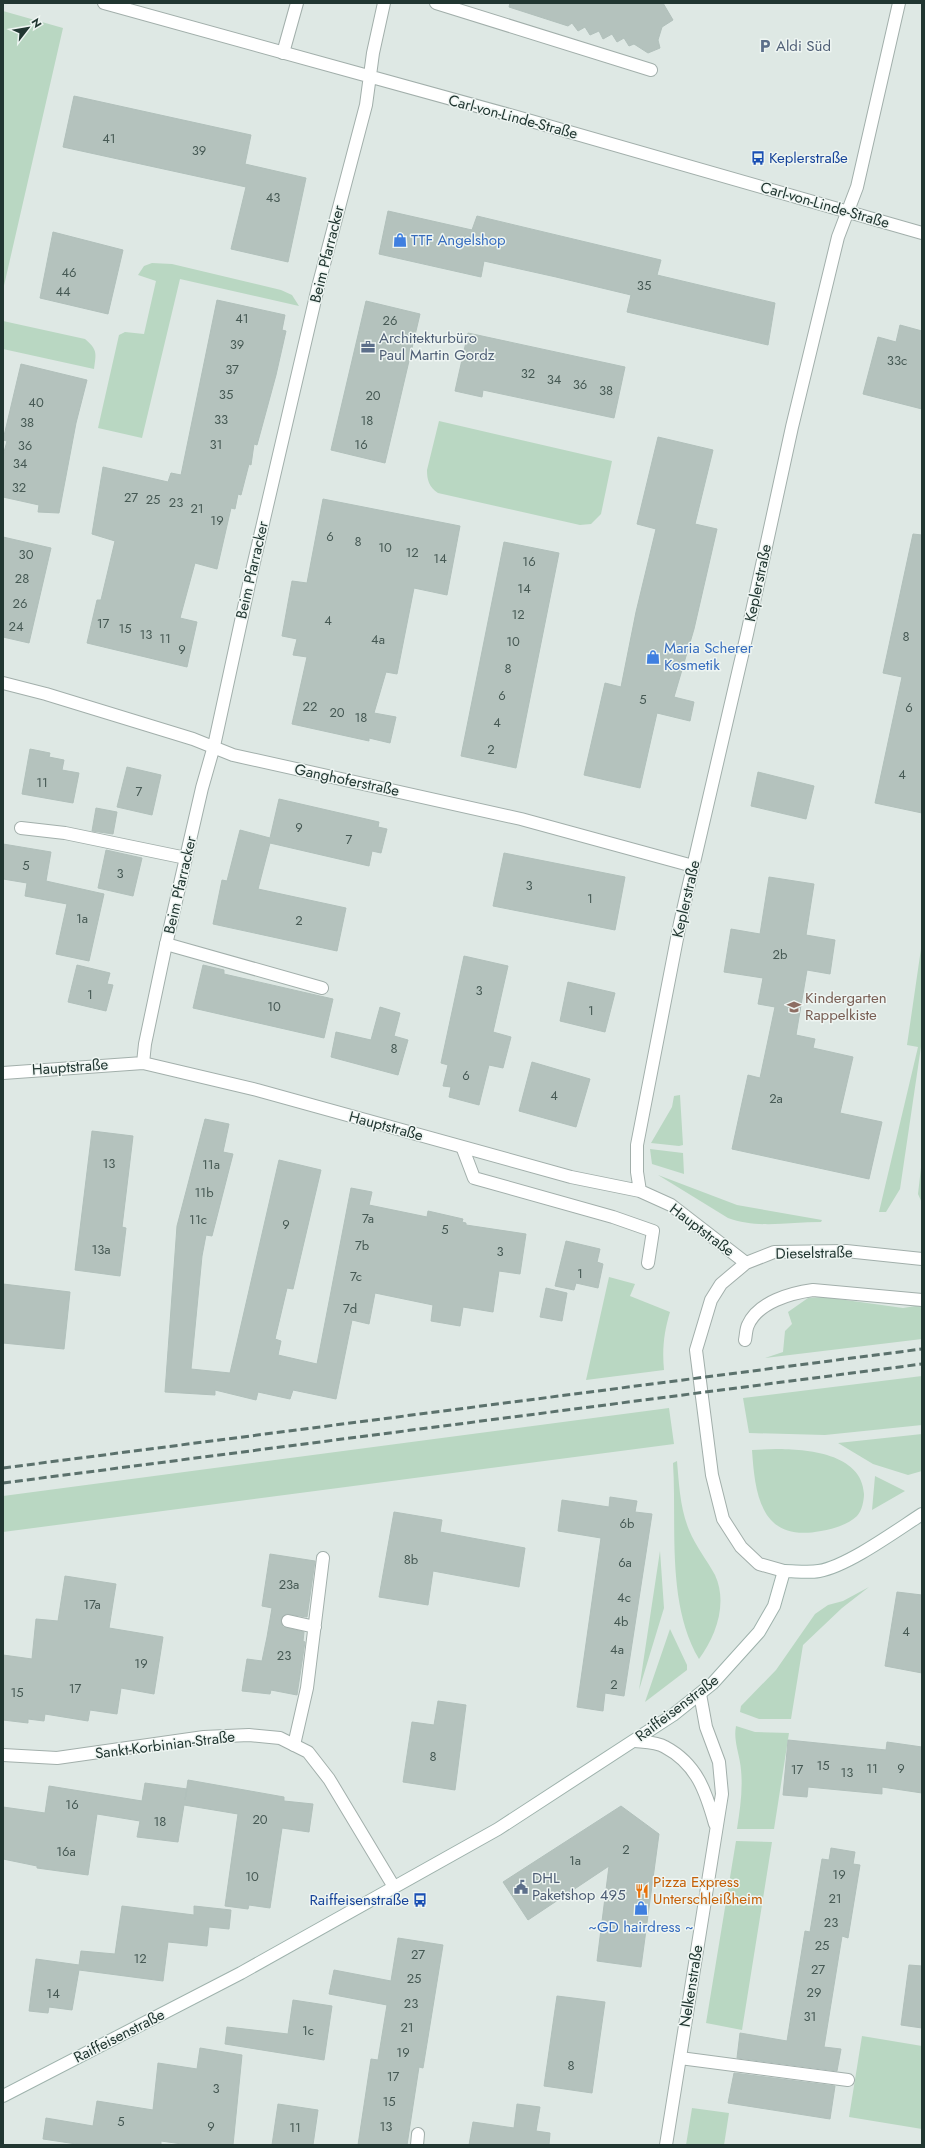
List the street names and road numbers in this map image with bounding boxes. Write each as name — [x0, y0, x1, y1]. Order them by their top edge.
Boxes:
street label: Carl-von-Linde-Straße — [446, 89, 580, 145]
street label: Carl-von-Linde-Straße — [758, 176, 892, 234]
street label: Beim Pfarracker — [304, 202, 350, 305]
street label: Beim Pfarracker — [230, 518, 274, 621]
street label: Keplerstraße — [739, 542, 777, 624]
street label: Ganghoferstraße — [293, 758, 402, 802]
street label: Beim Pfarracker — [158, 833, 202, 936]
street label: Keplerstraße — [666, 858, 706, 940]
street label: Hauptstraße — [31, 1053, 109, 1081]
street label: Hauptstraße — [346, 1106, 426, 1147]
street label: Hauptstraße — [665, 1198, 739, 1262]
street label: Dieselstraße — [775, 1241, 853, 1265]
street label: Raiffeisenstraße — [631, 1669, 724, 1747]
street label: Sankt-Korbinian-Straße — [94, 1725, 237, 1765]
street label: Nelkenstraße — [674, 1943, 708, 2029]
street label: Raiffeisenstraße — [70, 2003, 169, 2068]

